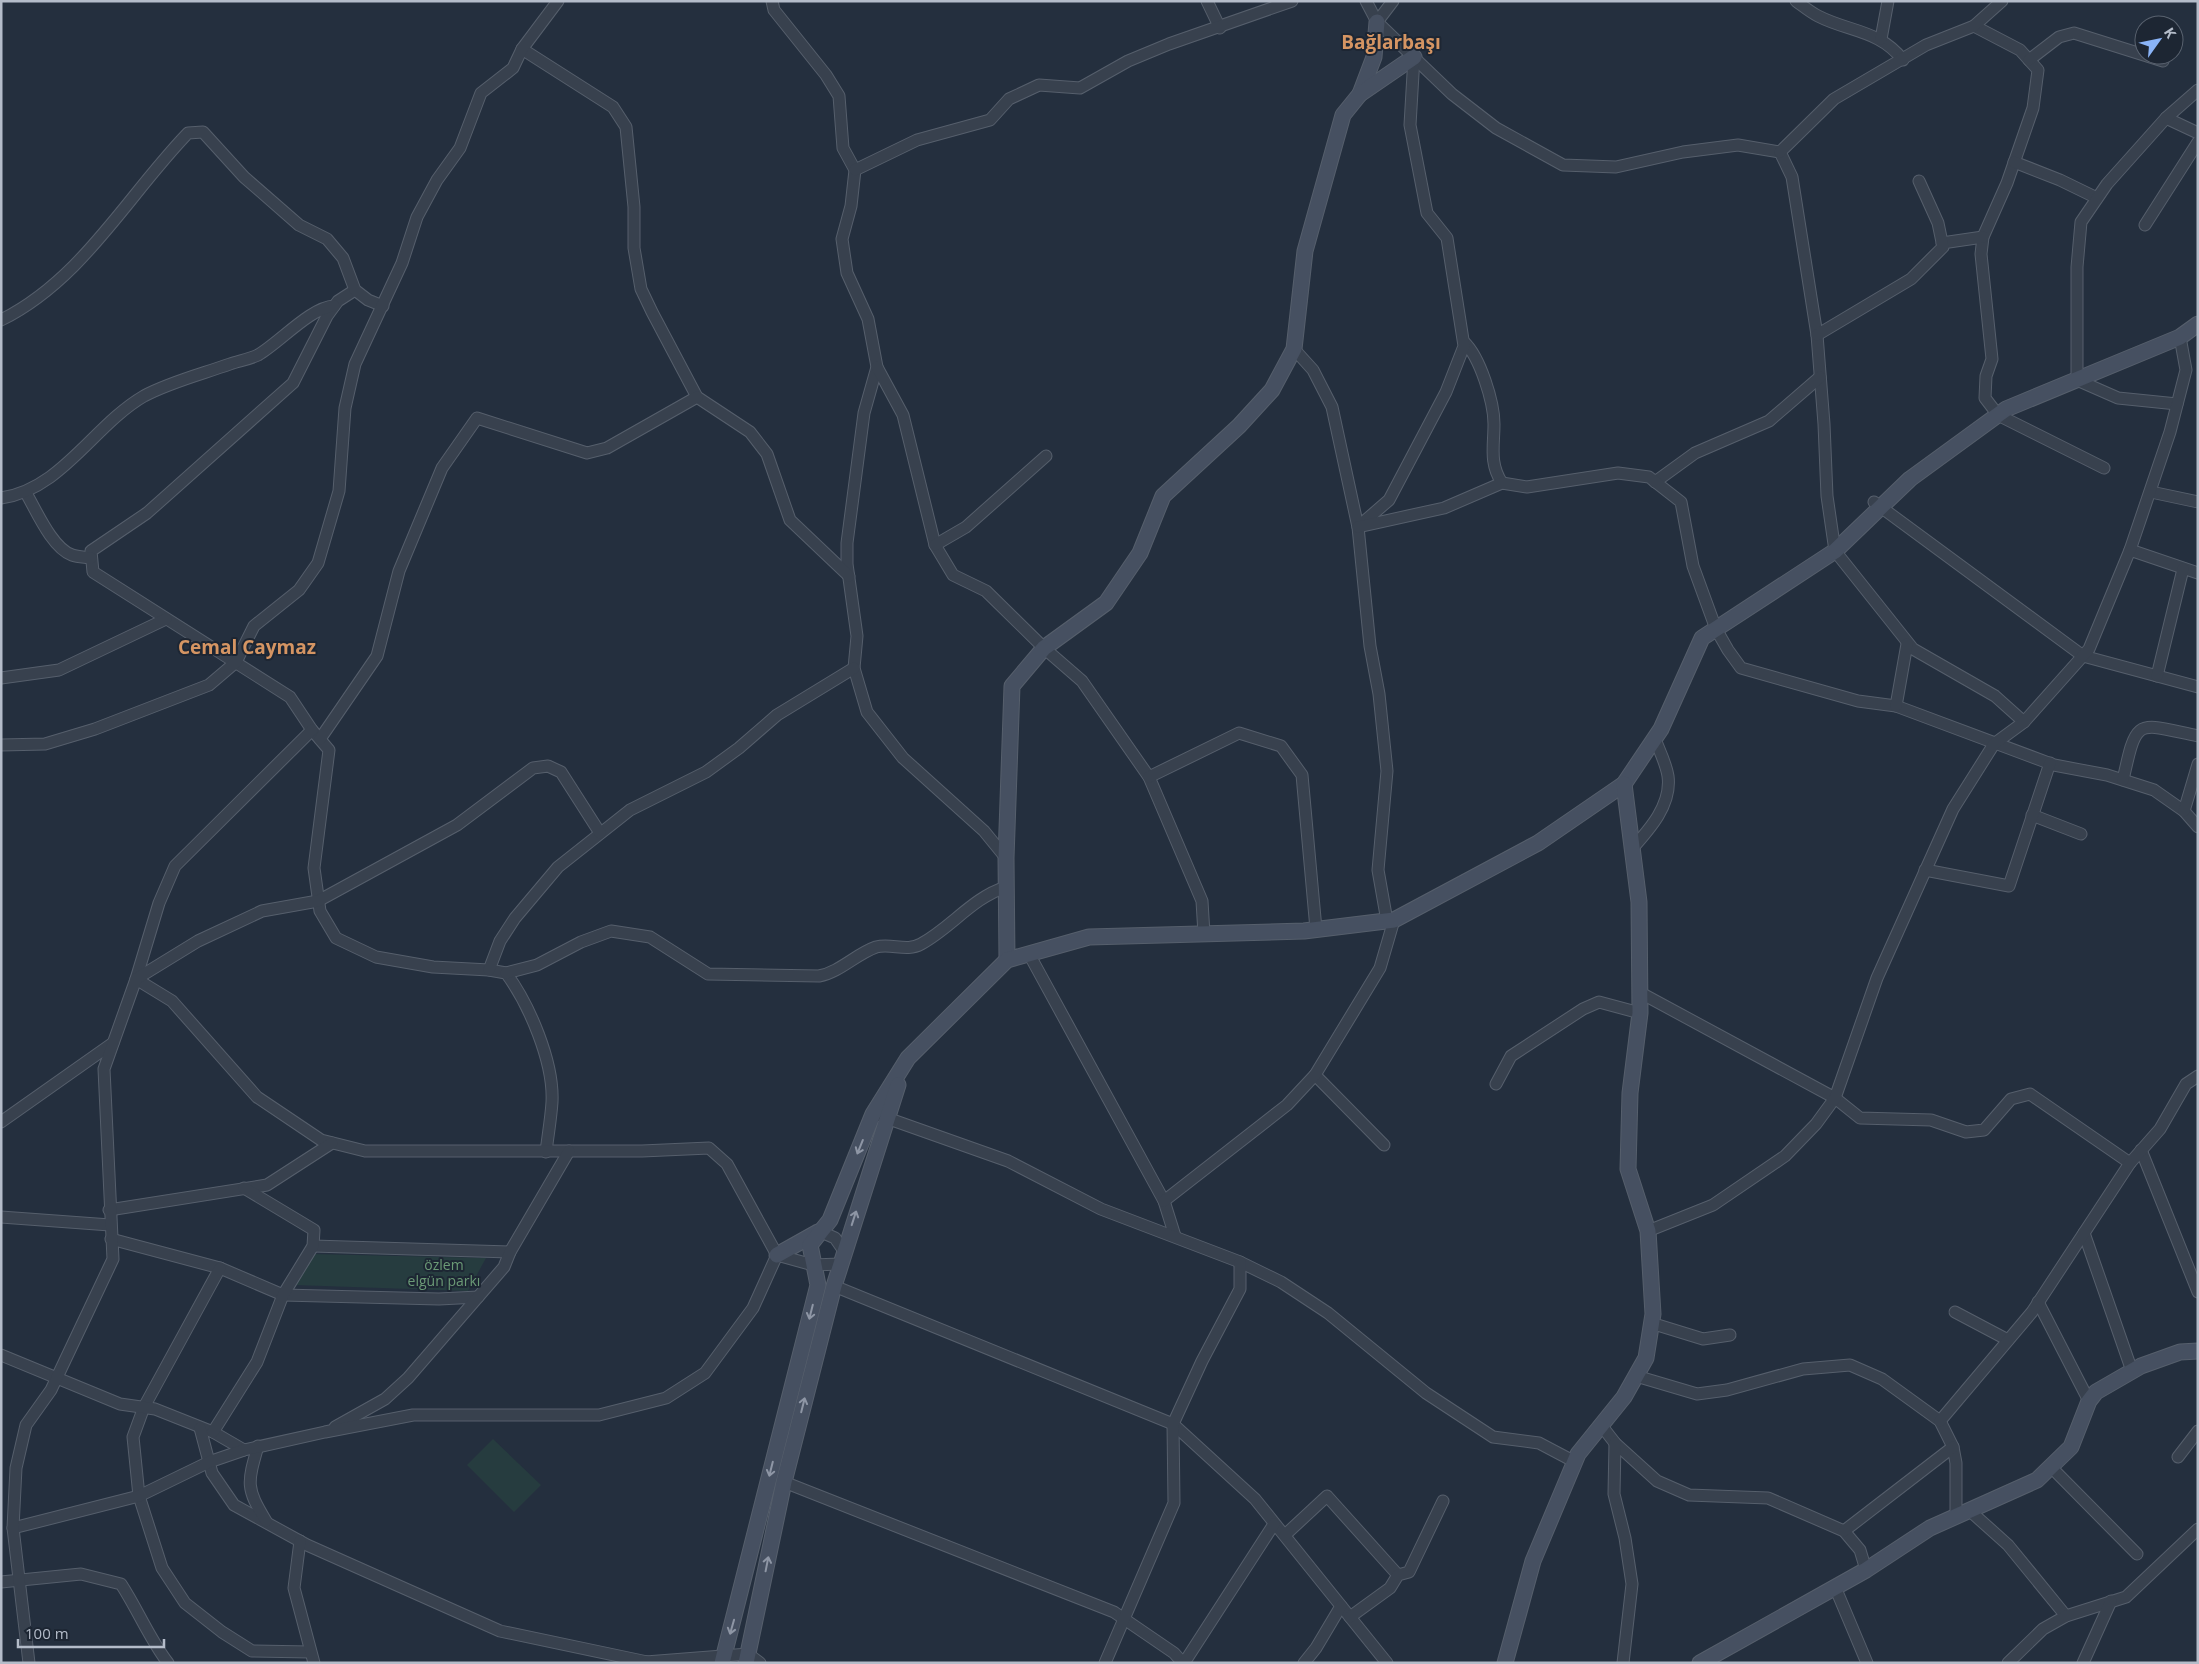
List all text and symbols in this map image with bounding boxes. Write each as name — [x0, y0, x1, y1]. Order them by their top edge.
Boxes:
north arrow — [2134, 15, 2184, 65]
text: K — [2160, 24, 2181, 42]
district label: Bağlarbaşı — [1341, 29, 1441, 55]
district label: Cemal Caymaz — [178, 634, 316, 660]
one-way arrow — [855, 1139, 864, 1154]
one-way arrow — [850, 1210, 860, 1226]
park label: özlem elgün parkı — [408, 1255, 480, 1290]
one-way arrow — [806, 1303, 815, 1319]
one-way arrow — [799, 1398, 809, 1414]
one-way arrow — [766, 1461, 775, 1477]
one-way arrow — [763, 1556, 773, 1572]
scale bar — [18, 1616, 164, 1648]
one-way arrow — [727, 1619, 737, 1635]
text: 100 m — [25, 1623, 69, 1643]

